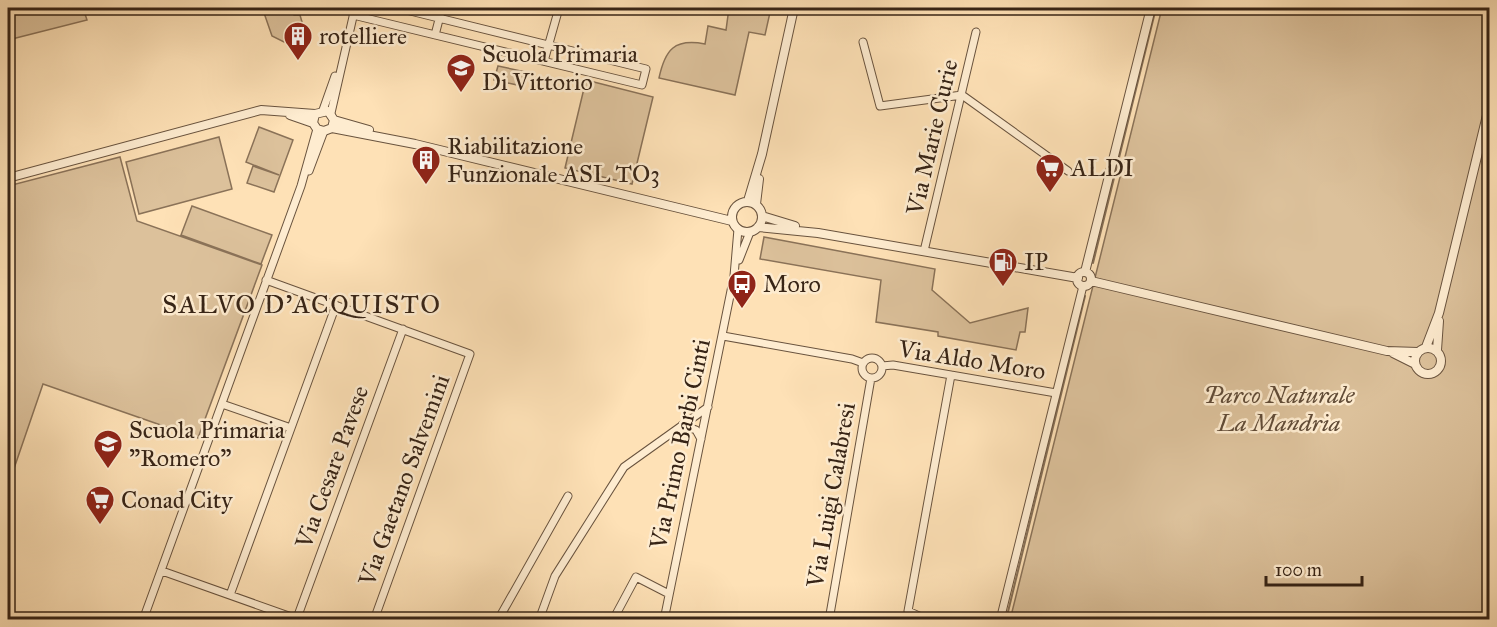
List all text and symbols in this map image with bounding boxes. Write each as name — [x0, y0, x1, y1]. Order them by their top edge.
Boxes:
building icon: rotelliere — [282, 20, 314, 62]
place label: rotelliere — [319, 21, 407, 51]
place label: Scuola Primaria Di Vittorio — [482, 39, 639, 97]
school or university icon: Scuola Primaria Di Vittorio — [445, 52, 477, 94]
street label: Via Marie Curie — [899, 56, 964, 219]
place label: Riabilitazione Funzionale ASL TO3 — [447, 131, 660, 189]
building icon: Riabilitazione Funzionale ASL TO3 — [410, 144, 442, 186]
supermarket icon: ALDI — [1034, 152, 1066, 194]
place label: ALDI — [1070, 153, 1134, 183]
fuel station icon: IP — [987, 246, 1019, 288]
place label: IP — [1024, 247, 1048, 277]
bus stop icon: Moro — [726, 268, 758, 310]
place label: Moro — [763, 269, 821, 299]
district label: SALVO D'ACQUISTO — [162, 288, 442, 320]
street label: Via Aldo Moro — [895, 333, 1048, 386]
street label: Via Primo Barbi Cinti — [643, 336, 717, 553]
street label: Via Gaetano Salvemini — [351, 370, 456, 591]
park label: Parco Naturale La Mandria — [1204, 380, 1355, 438]
street label: Via Cesare Pavese — [288, 382, 375, 553]
street label: Via Luigi Calabresi — [800, 400, 862, 591]
place label: Scuola Primaria "Romero" — [129, 415, 286, 473]
school or university icon: Scuola Primaria "Romero" — [92, 428, 124, 470]
supermarket icon: Conad City — [84, 484, 116, 526]
place label: Conad City — [121, 485, 233, 515]
scale bar — [1266, 549, 1362, 587]
text: 100 m — [1275, 559, 1322, 581]

